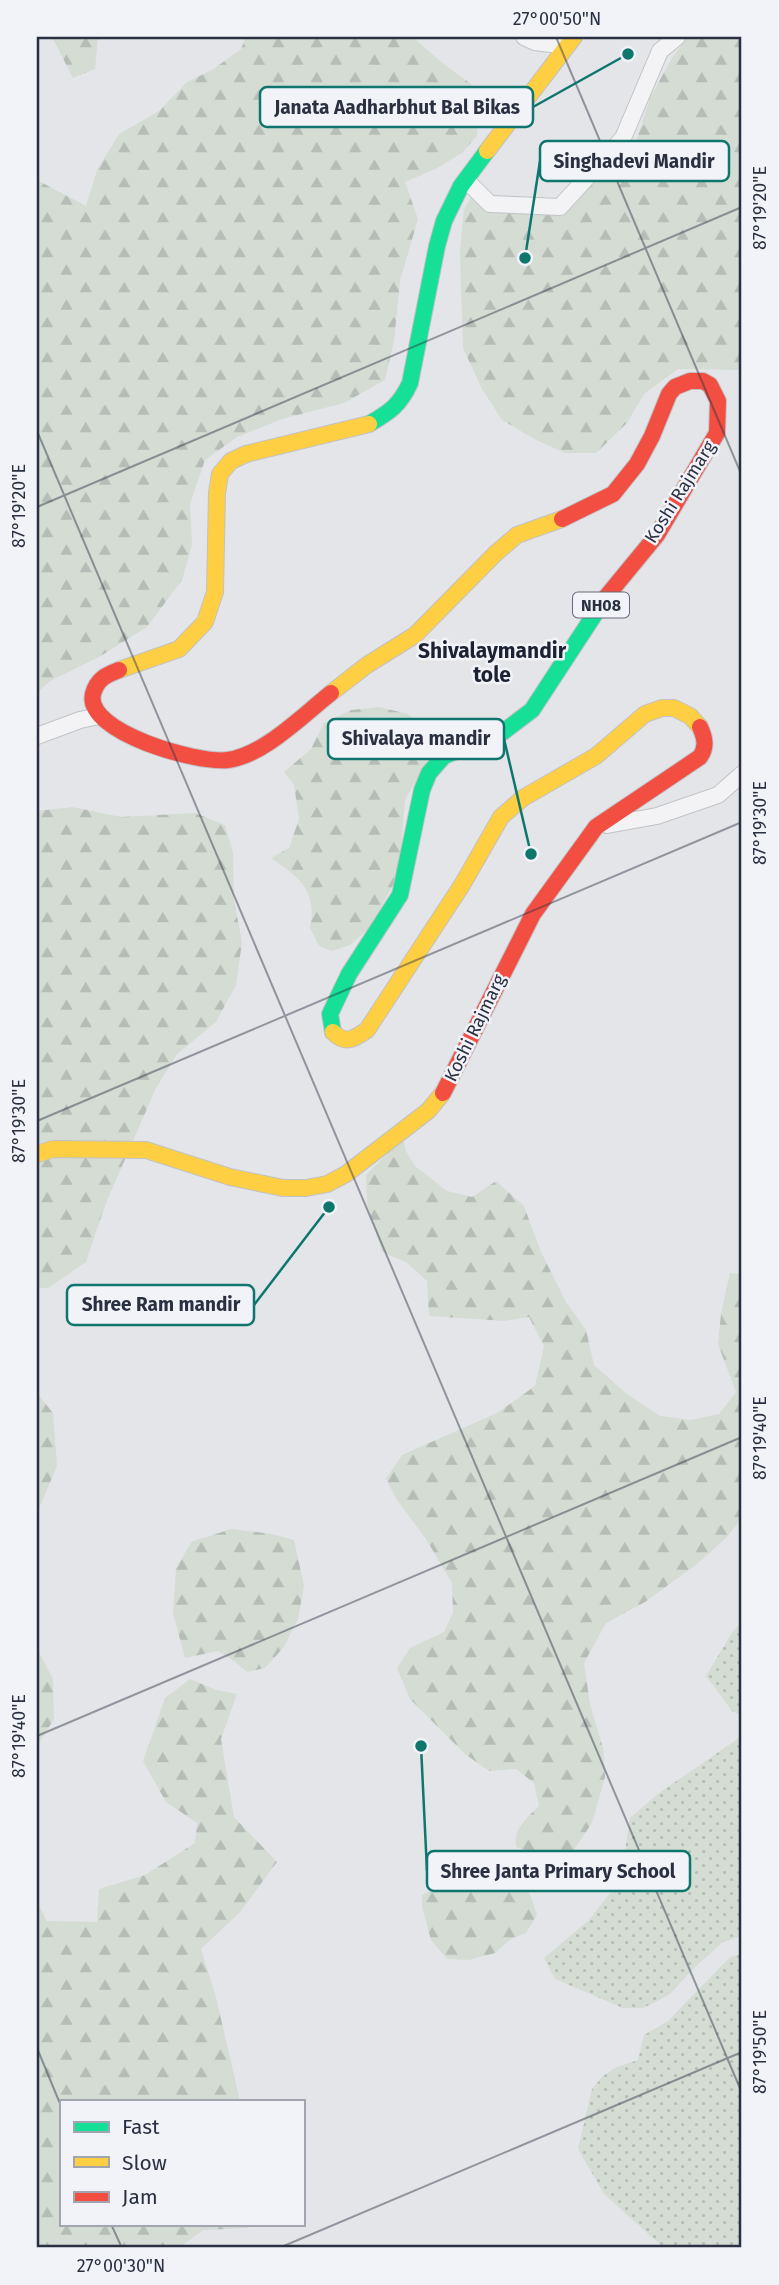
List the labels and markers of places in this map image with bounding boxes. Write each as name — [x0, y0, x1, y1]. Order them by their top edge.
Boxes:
callout: Janata Aadharbhut Bal Bikas — [260, 87, 533, 127]
callout: Singhadevi Mandir — [540, 141, 729, 181]
callout: Shivalaya mandir — [328, 719, 504, 759]
callout: Shree Ram mandir — [67, 1285, 254, 1325]
callout: Shree Janta Primary School — [427, 1851, 690, 1891]

